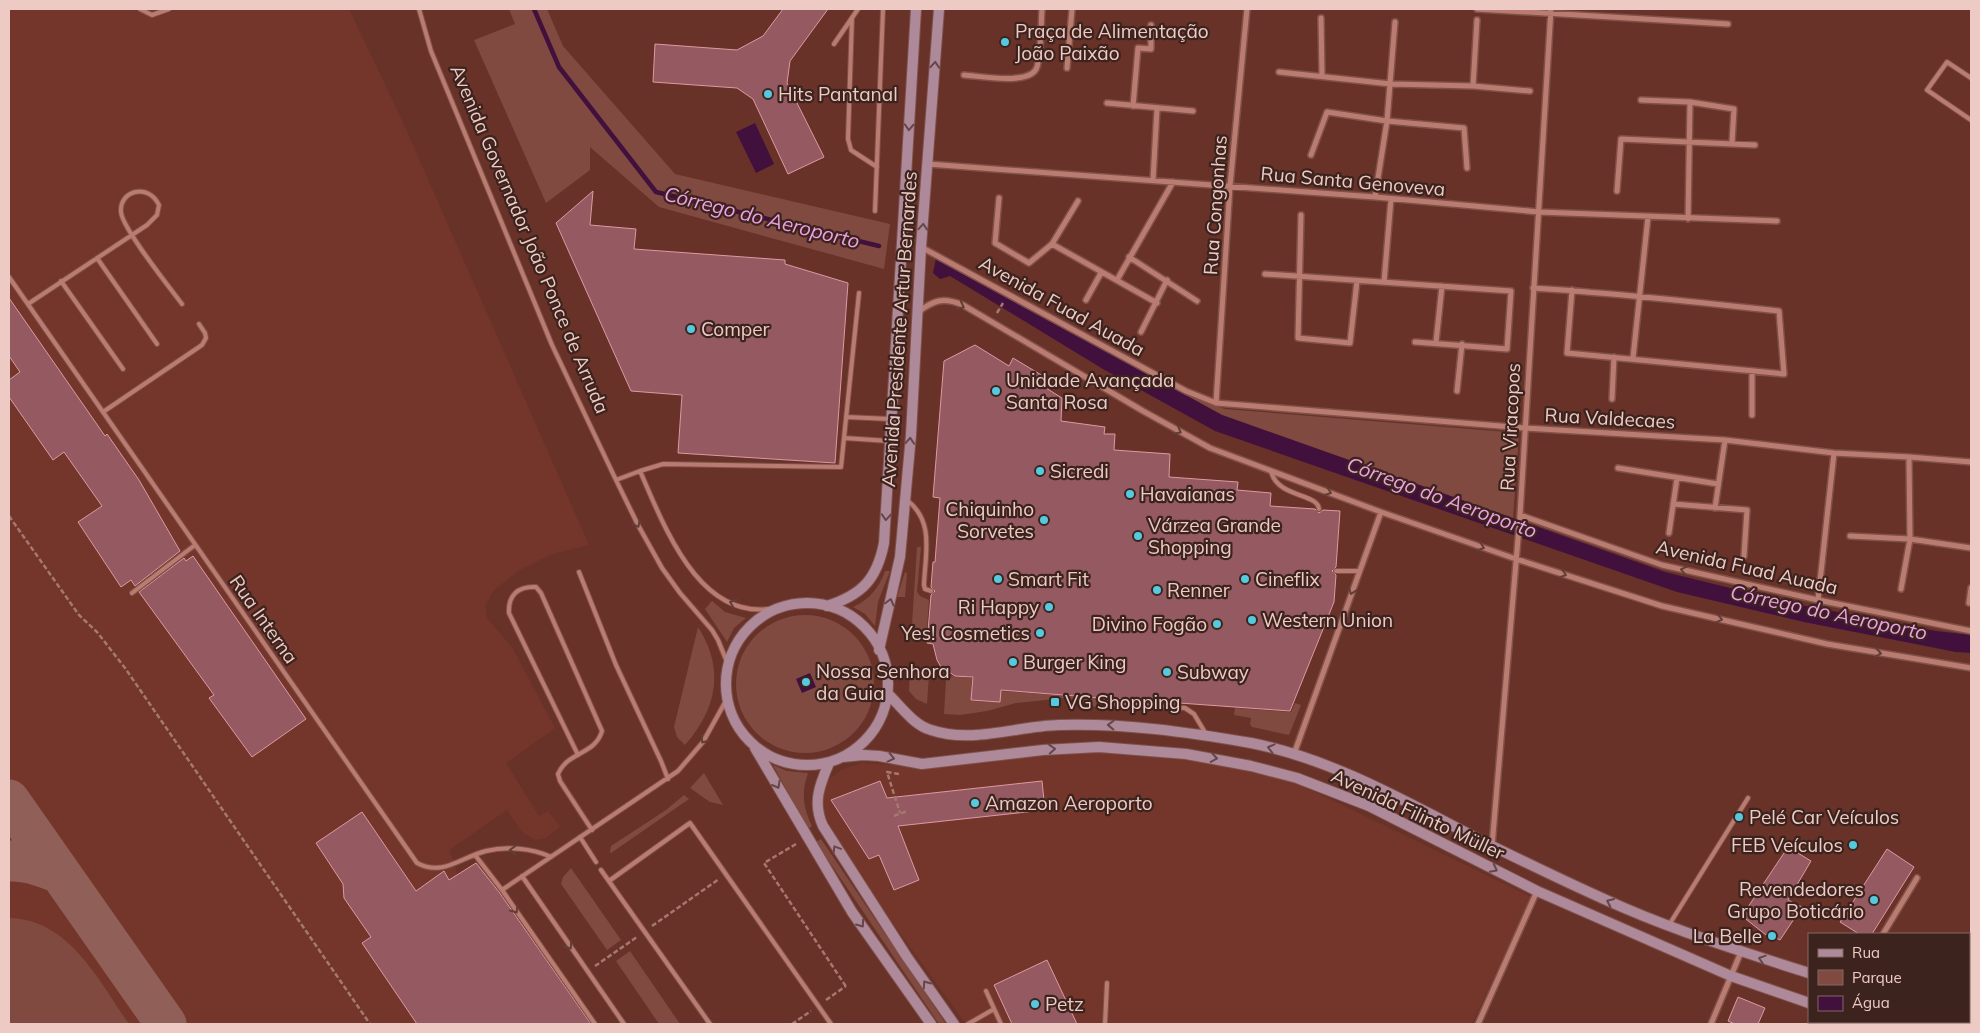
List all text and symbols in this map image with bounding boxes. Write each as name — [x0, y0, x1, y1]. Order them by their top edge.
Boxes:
place label: Praça de Alimentação João Paixão — [1015, 19, 1209, 65]
marker: Praça de Alimentação João Paixão — [999, 36, 1011, 48]
one-way arrow — [929, 60, 940, 68]
street label: Avenida Governador João Ponce de Arruda — [445, 61, 615, 417]
place label: Hits Pantanal — [778, 82, 898, 106]
marker: Hits Pantanal — [762, 88, 774, 100]
one-way arrow — [904, 124, 915, 132]
street label: Rua Congonhas — [1198, 134, 1232, 276]
street label: Rua Santa Genoveva — [1260, 161, 1446, 201]
street label: Avenida Presidente Artur Bernardes — [876, 170, 922, 488]
water label: Córrego do Aeroporto — [662, 181, 862, 253]
one-way arrow — [917, 222, 928, 230]
street label: Avenida Fuad Auada — [975, 251, 1149, 361]
one-way arrow — [956, 300, 965, 310]
place label: Comper — [701, 317, 770, 341]
marker: Comper — [685, 323, 697, 335]
street label: Rua Viracopos — [1495, 362, 1525, 492]
place label: Unidade Avançada Santa Rosa — [1006, 368, 1174, 414]
marker: Unidade Avançada Santa Rosa — [990, 385, 1002, 397]
street label: Rua Valdecaes — [1544, 403, 1676, 433]
one-way arrow — [1173, 424, 1182, 434]
one-way arrow — [904, 437, 915, 445]
water label: Córrego do Aeroporto — [1343, 451, 1541, 543]
place label: Sicredi — [1050, 459, 1109, 483]
marker: Sicredi — [1034, 465, 1046, 477]
place label: Havaianas — [1140, 482, 1235, 506]
one-way arrow — [1323, 486, 1332, 497]
marker: Havaianas — [1124, 488, 1136, 500]
place label: Chiquinho Sorvetes — [945, 497, 1034, 543]
one-way arrow — [880, 513, 891, 521]
place label: Várzea Grande Shopping — [1148, 513, 1281, 559]
marker: Chiquinho Sorvetes — [1038, 514, 1050, 526]
one-way arrow — [631, 519, 641, 528]
marker: Várzea Grande Shopping — [1132, 530, 1144, 542]
street label: Avenida Fuad Auada — [1654, 534, 1840, 600]
one-way arrow — [1476, 541, 1485, 551]
one-way arrow — [1679, 565, 1688, 576]
place label: Smart Fit — [1008, 567, 1089, 591]
place label: Cineflix — [1255, 567, 1320, 591]
one-way arrow — [1558, 568, 1566, 578]
street label: Rua Interna — [225, 570, 303, 668]
marker: Smart Fit — [992, 573, 1004, 585]
marker: Cineflix — [1239, 573, 1251, 585]
place label: Renner — [1167, 578, 1230, 602]
water label: Córrego do Aeroporto — [1728, 579, 1930, 645]
marker: Renner — [1151, 584, 1163, 596]
one-way arrow — [1348, 586, 1358, 595]
place label: Ri Happy — [958, 595, 1039, 619]
one-way arrow — [884, 598, 895, 607]
one-way arrow — [729, 599, 738, 609]
marker: Ri Happy — [1043, 601, 1055, 613]
place label: Western Union — [1262, 608, 1393, 632]
place label: Divino Fogão — [1092, 612, 1207, 636]
one-way arrow — [1714, 613, 1723, 624]
marker: Western Union — [1246, 614, 1258, 626]
marker: Divino Fogão — [1211, 618, 1223, 630]
place label: Yes! Cosmetics — [900, 621, 1030, 645]
marker: Yes! Cosmetics — [1034, 627, 1046, 639]
one-way arrow — [1873, 647, 1882, 657]
place label: Burger King — [1023, 650, 1126, 674]
marker: Burger King — [1007, 656, 1019, 668]
place label: Nossa Senhora da Guia — [816, 659, 950, 705]
place label: Subway — [1177, 660, 1249, 684]
marker: Subway — [1161, 666, 1173, 678]
marker: Nossa Senhora da Guia — [800, 676, 812, 688]
place label: VG Shopping — [1065, 690, 1181, 714]
marker: VG Shopping — [1049, 696, 1061, 708]
one-way arrow — [1107, 720, 1114, 730]
one-way arrow — [701, 734, 710, 744]
one-way arrow — [1048, 743, 1056, 754]
one-way arrow — [1267, 743, 1276, 754]
one-way arrow — [887, 752, 895, 763]
one-way arrow — [1209, 753, 1218, 763]
street label: Avenida Filinto Müller — [1328, 763, 1509, 865]
one-way arrow — [770, 780, 780, 789]
place label: Amazon Aeroporto — [985, 791, 1153, 815]
marker: Amazon Aeroporto — [969, 797, 981, 809]
place label: Pelé Car Veículos — [1749, 805, 1899, 829]
marker: Pelé Car Veículos — [1733, 811, 1745, 823]
place label: FEB Veículos — [1731, 833, 1843, 857]
marker: FEB Veículos — [1847, 839, 1859, 851]
one-way arrow — [509, 844, 517, 855]
one-way arrow — [833, 845, 843, 854]
one-way arrow — [1488, 863, 1497, 873]
place label: Revendedores Grupo Boticário — [1727, 877, 1864, 923]
marker: Revendedores Grupo Boticário — [1868, 894, 1880, 906]
one-way arrow — [1606, 897, 1615, 908]
one-way arrow — [509, 904, 518, 914]
one-way arrow — [855, 918, 864, 928]
place label: La Belle — [1693, 924, 1762, 948]
marker: La Belle — [1766, 930, 1778, 942]
legend — [1808, 933, 1970, 1023]
one-way arrow — [563, 940, 572, 949]
text: Rua — [1852, 943, 1880, 962]
one-way arrow — [1759, 954, 1767, 964]
text: Parque — [1852, 968, 1902, 987]
one-way arrow — [923, 981, 932, 990]
place label: Petz — [1045, 992, 1084, 1016]
text: Água — [1852, 993, 1890, 1012]
marker: Petz — [1029, 998, 1041, 1010]

